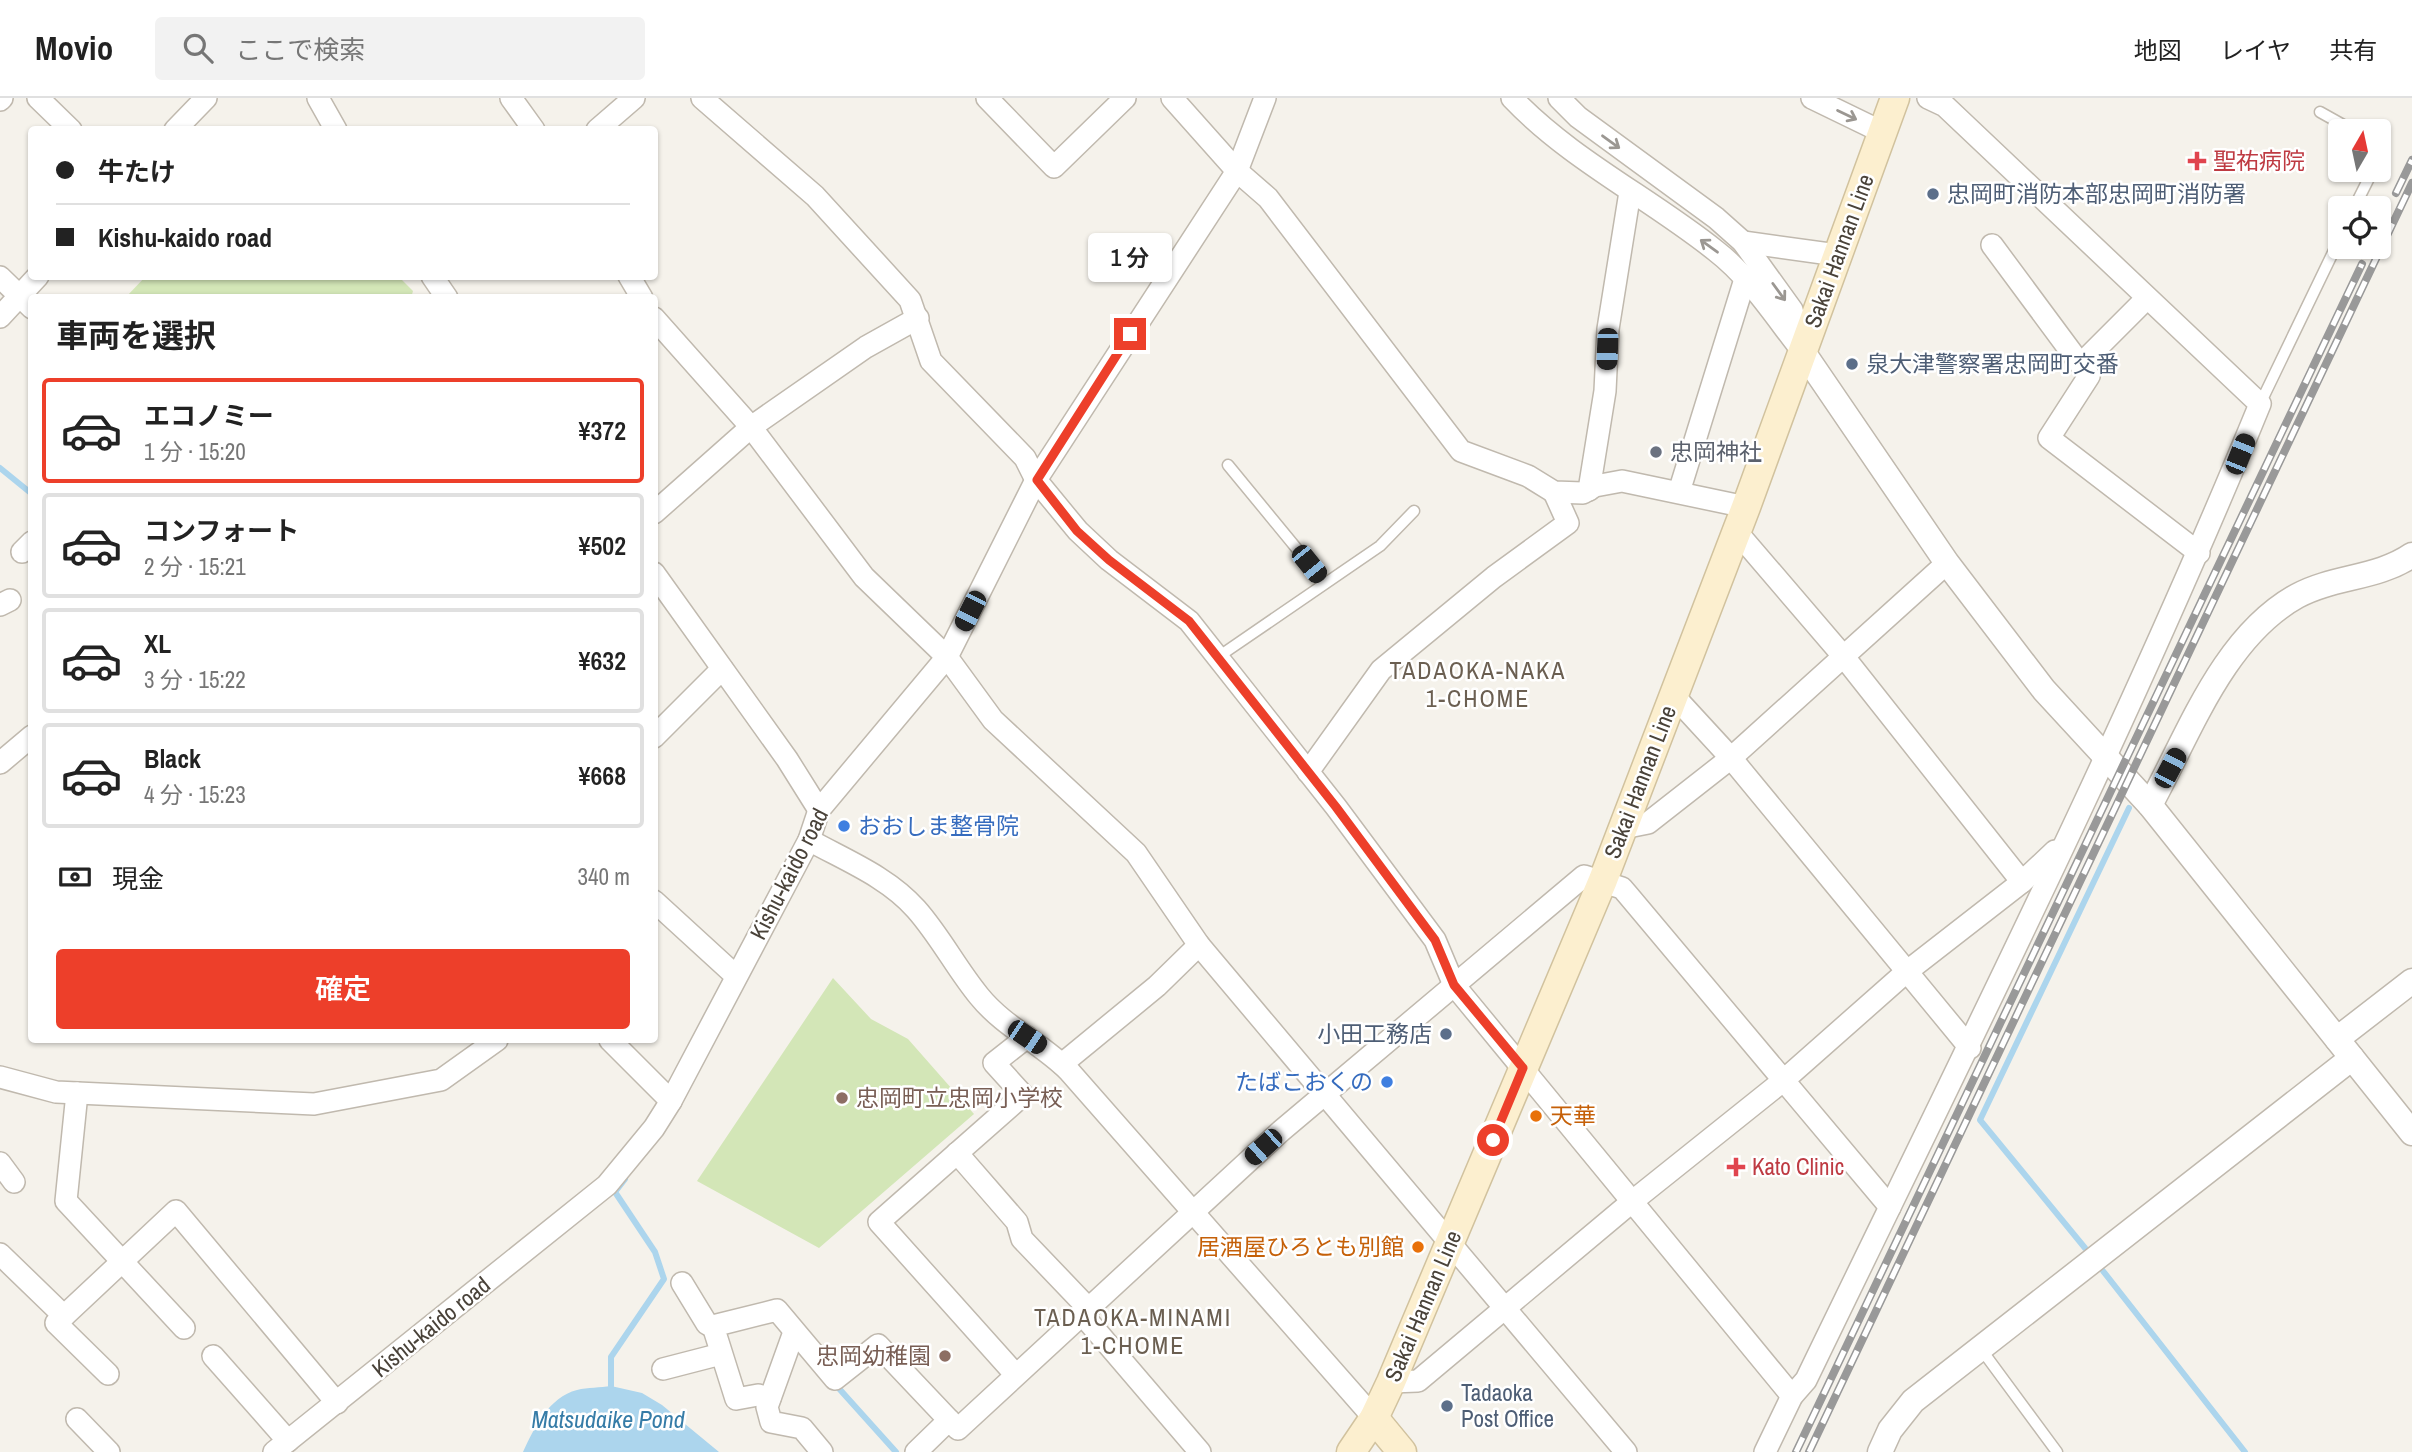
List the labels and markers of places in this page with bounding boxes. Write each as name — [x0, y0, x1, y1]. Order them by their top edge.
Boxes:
place label: 聖祐病院 — [2213, 145, 2305, 176]
marker: 聖祐病院 — [2187, 151, 2207, 171]
place label: 忠岡町消防本部忠岡町消防署 — [1947, 178, 2246, 209]
marker: 忠岡町消防本部忠岡町消防署 — [1925, 186, 1941, 202]
place label: 泉大津警察署忠岡町交番 — [1866, 348, 2119, 379]
marker: 泉大津警察署忠岡町交番 — [1844, 356, 1860, 372]
place label: 忠岡神社 — [1670, 436, 1762, 467]
marker: 忠岡神社 — [1648, 444, 1664, 460]
place label: おおしま整骨院 — [858, 810, 1019, 841]
marker: おおしま整骨院 — [836, 818, 852, 834]
place label: 小田工務店 — [1317, 1018, 1432, 1049]
marker: 小田工務店 — [1438, 1026, 1454, 1042]
place label: たばこおくの — [1235, 1066, 1373, 1097]
marker: たばこおくの — [1379, 1074, 1395, 1090]
place label: 忠岡町立忠岡小学校 — [856, 1082, 1063, 1113]
marker: 忠岡町立忠岡小学校 — [834, 1090, 850, 1106]
place label: 天華 — [1550, 1100, 1596, 1131]
marker: 天華 — [1528, 1108, 1544, 1124]
place label: Kato Clinic — [1752, 1151, 1844, 1182]
marker: Kato Clinic — [1726, 1157, 1746, 1177]
place label: 居酒屋ひろとも別館 — [1197, 1231, 1404, 1262]
marker: 居酒屋ひろとも別館 — [1410, 1239, 1426, 1255]
place label: 忠岡幼稚園 — [816, 1340, 931, 1371]
marker: 忠岡幼稚園 — [937, 1348, 953, 1364]
place label: Tadaoka Post Office — [1461, 1377, 1554, 1434]
marker: Tadaoka Post Office — [1439, 1398, 1455, 1414]

